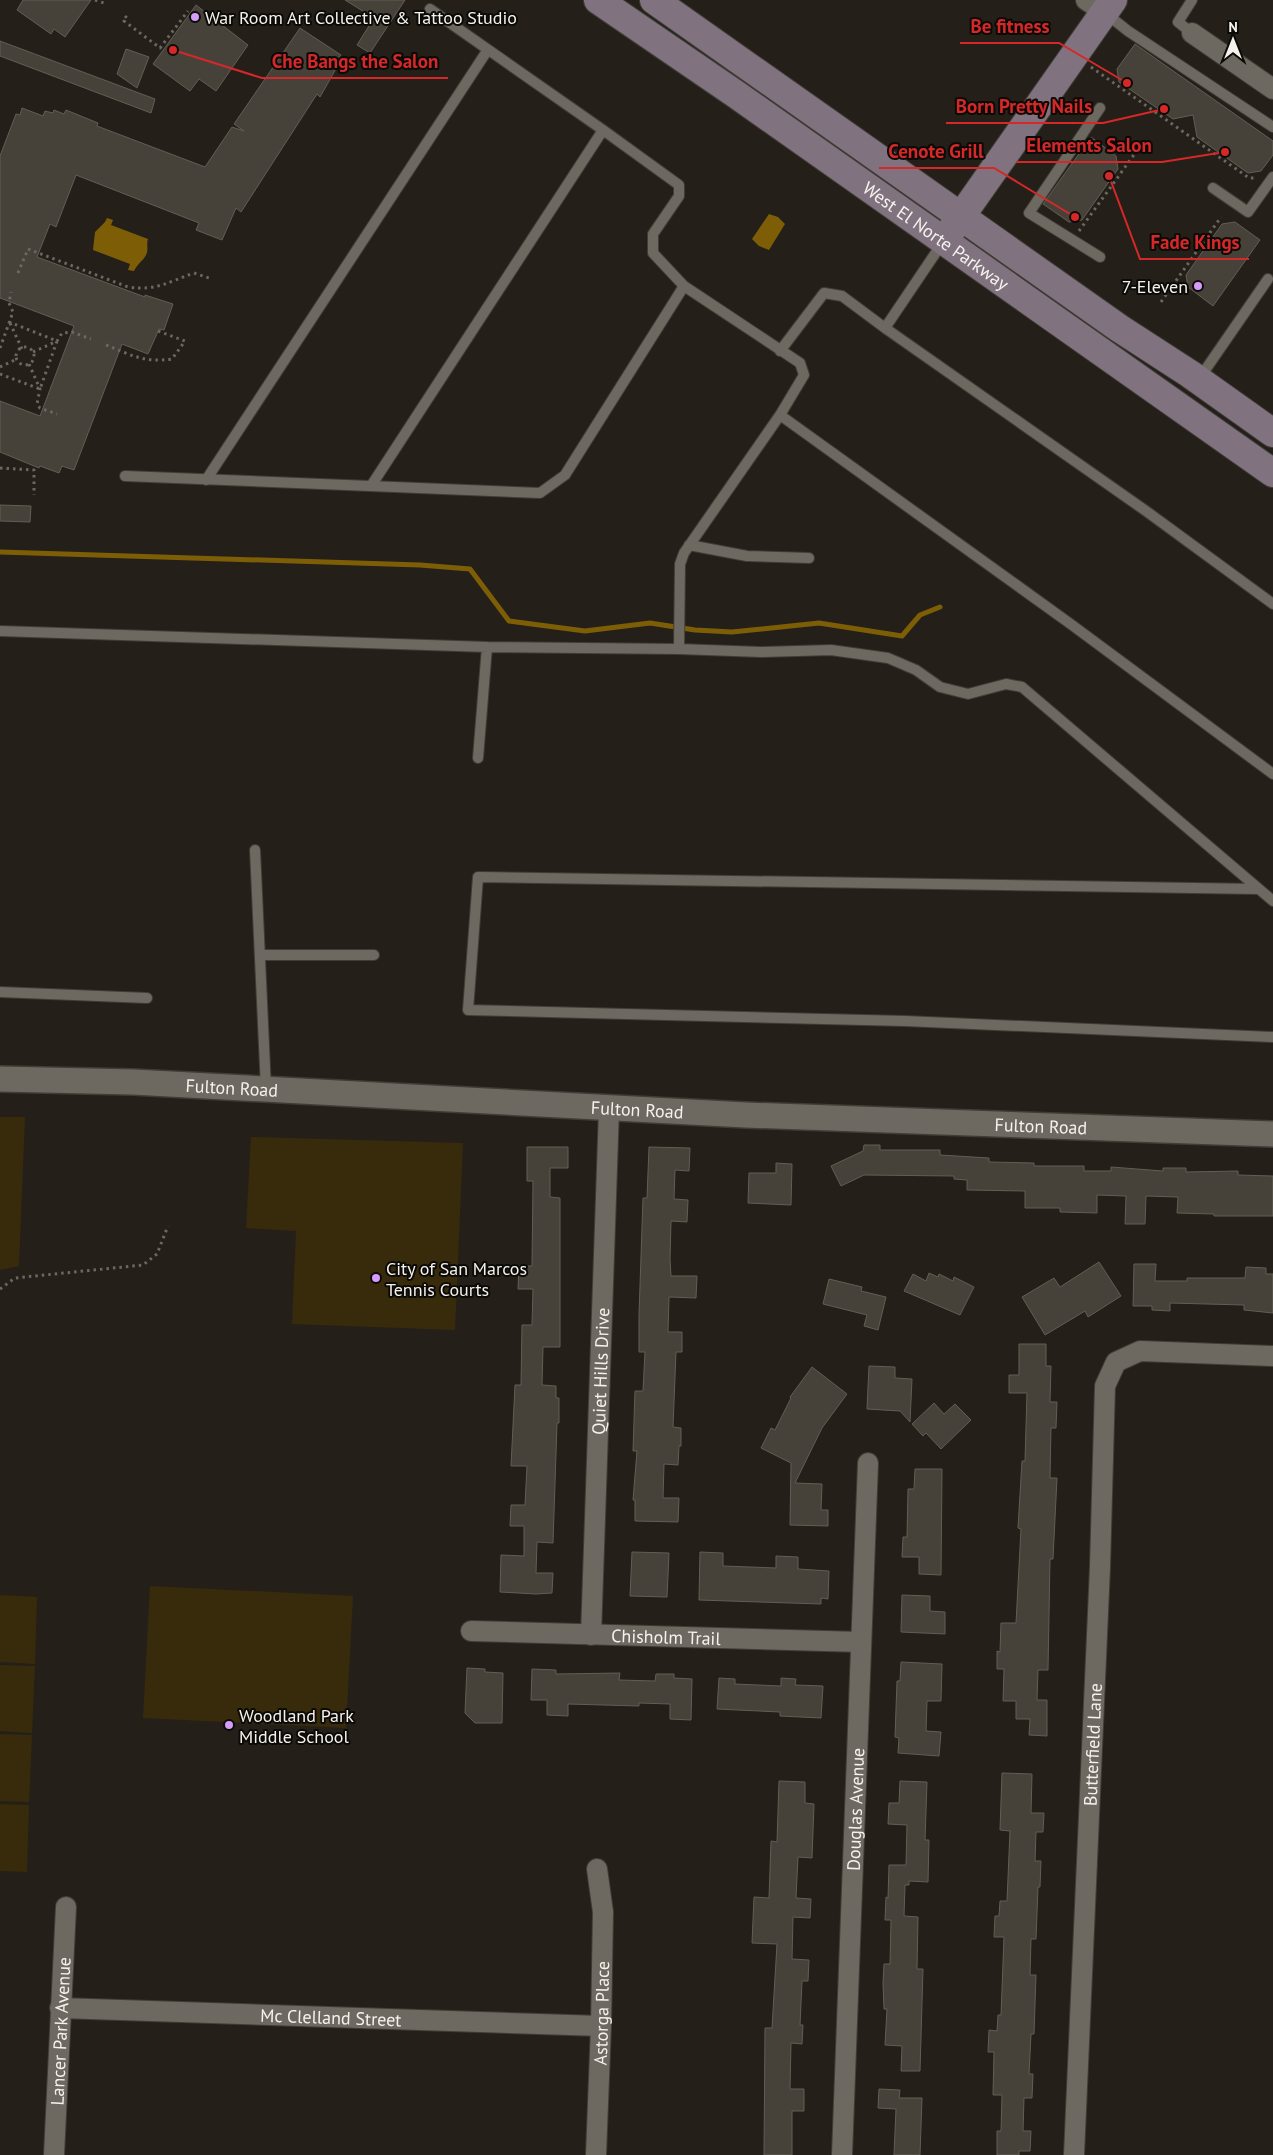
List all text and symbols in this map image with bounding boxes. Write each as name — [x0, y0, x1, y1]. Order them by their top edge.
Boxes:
place label: War Room Art Collective & Tattoo Studio — [205, 6, 517, 29]
callout: Be fitness — [960, 9, 1059, 43]
marker: War Room Art Collective & Tattoo Studio — [189, 11, 201, 23]
text: Be fitness — [971, 14, 1049, 38]
north arrow — [1208, 15, 1258, 65]
text: N — [1228, 18, 1238, 36]
callout: Che Bangs the Salon — [262, 44, 448, 78]
text: Che Bangs the Salon — [272, 49, 438, 73]
callout: Born Pretty Nails — [946, 89, 1103, 123]
text: Born Pretty Nails — [956, 94, 1092, 118]
callout: Elements Salon — [1016, 128, 1162, 162]
text: Elements Salon — [1026, 133, 1152, 157]
callout: Cenote Grill — [879, 134, 994, 168]
text: Cenote Grill — [888, 139, 984, 163]
street label: West El Norte Parkway — [859, 176, 1014, 295]
callout: Fade Kings — [1140, 225, 1249, 259]
text: Fade Kings — [1150, 230, 1240, 254]
place label: 7-Eleven — [1122, 275, 1188, 298]
marker: 7-Eleven — [1192, 280, 1204, 292]
street label: Fulton Road — [185, 1073, 279, 1101]
street label: Fulton Road — [590, 1095, 684, 1123]
street label: Fulton Road — [994, 1112, 1088, 1139]
place label: City of San Marcos Tennis Courts — [386, 1257, 527, 1301]
marker: City of San Marcos Tennis Courts — [370, 1272, 382, 1284]
street label: Quiet Hills Drive — [586, 1307, 614, 1435]
street label: Chisholm Trail — [611, 1623, 722, 1650]
street label: Butterfield Lane — [1078, 1682, 1106, 1806]
place label: Woodland Park Middle School — [239, 1704, 354, 1748]
marker: Woodland Park Middle School — [223, 1719, 235, 1731]
street label: Douglas Avenue — [841, 1747, 869, 1871]
street label: Lancer Park Avenue — [45, 1956, 75, 2106]
street label: Astorga Place — [588, 1961, 614, 2066]
street label: Mc Clelland Street — [260, 2003, 402, 2031]

